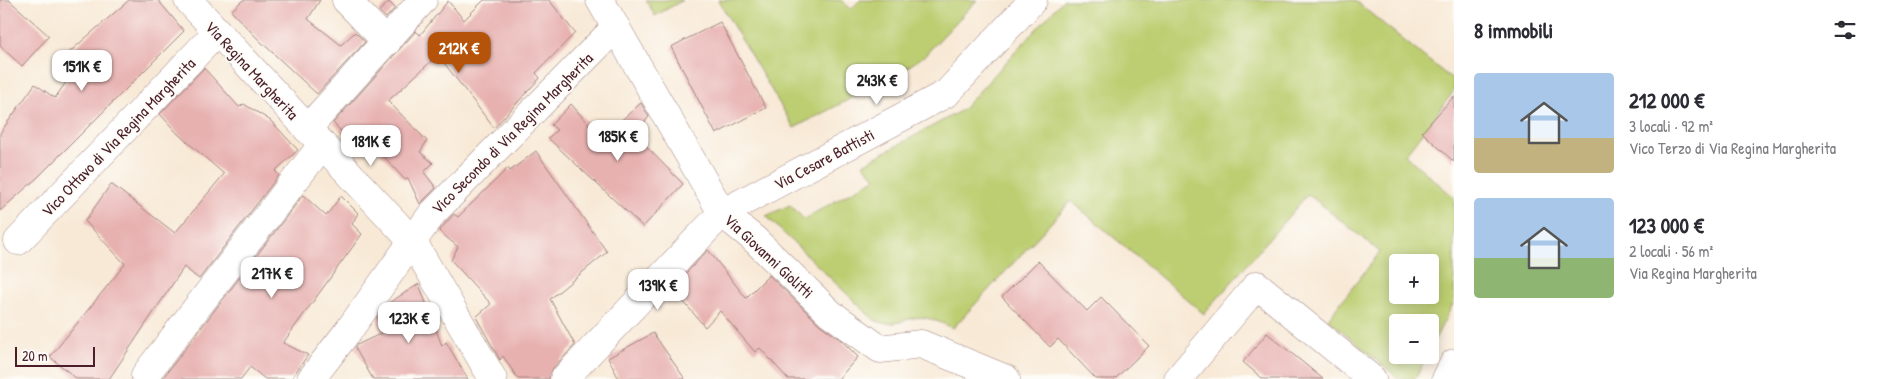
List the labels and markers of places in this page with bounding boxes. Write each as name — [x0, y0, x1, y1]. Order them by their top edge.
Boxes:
pin: 212K € — [418, 32, 500, 74]
pin: 151K € — [41, 49, 123, 92]
pin: 243K € — [836, 64, 918, 106]
pin: 185K € — [577, 120, 659, 162]
pin: 181K € — [330, 124, 412, 167]
pin: 217K € — [231, 256, 313, 299]
pin: 139K € — [617, 268, 699, 311]
pin: 123K € — [368, 302, 450, 344]

